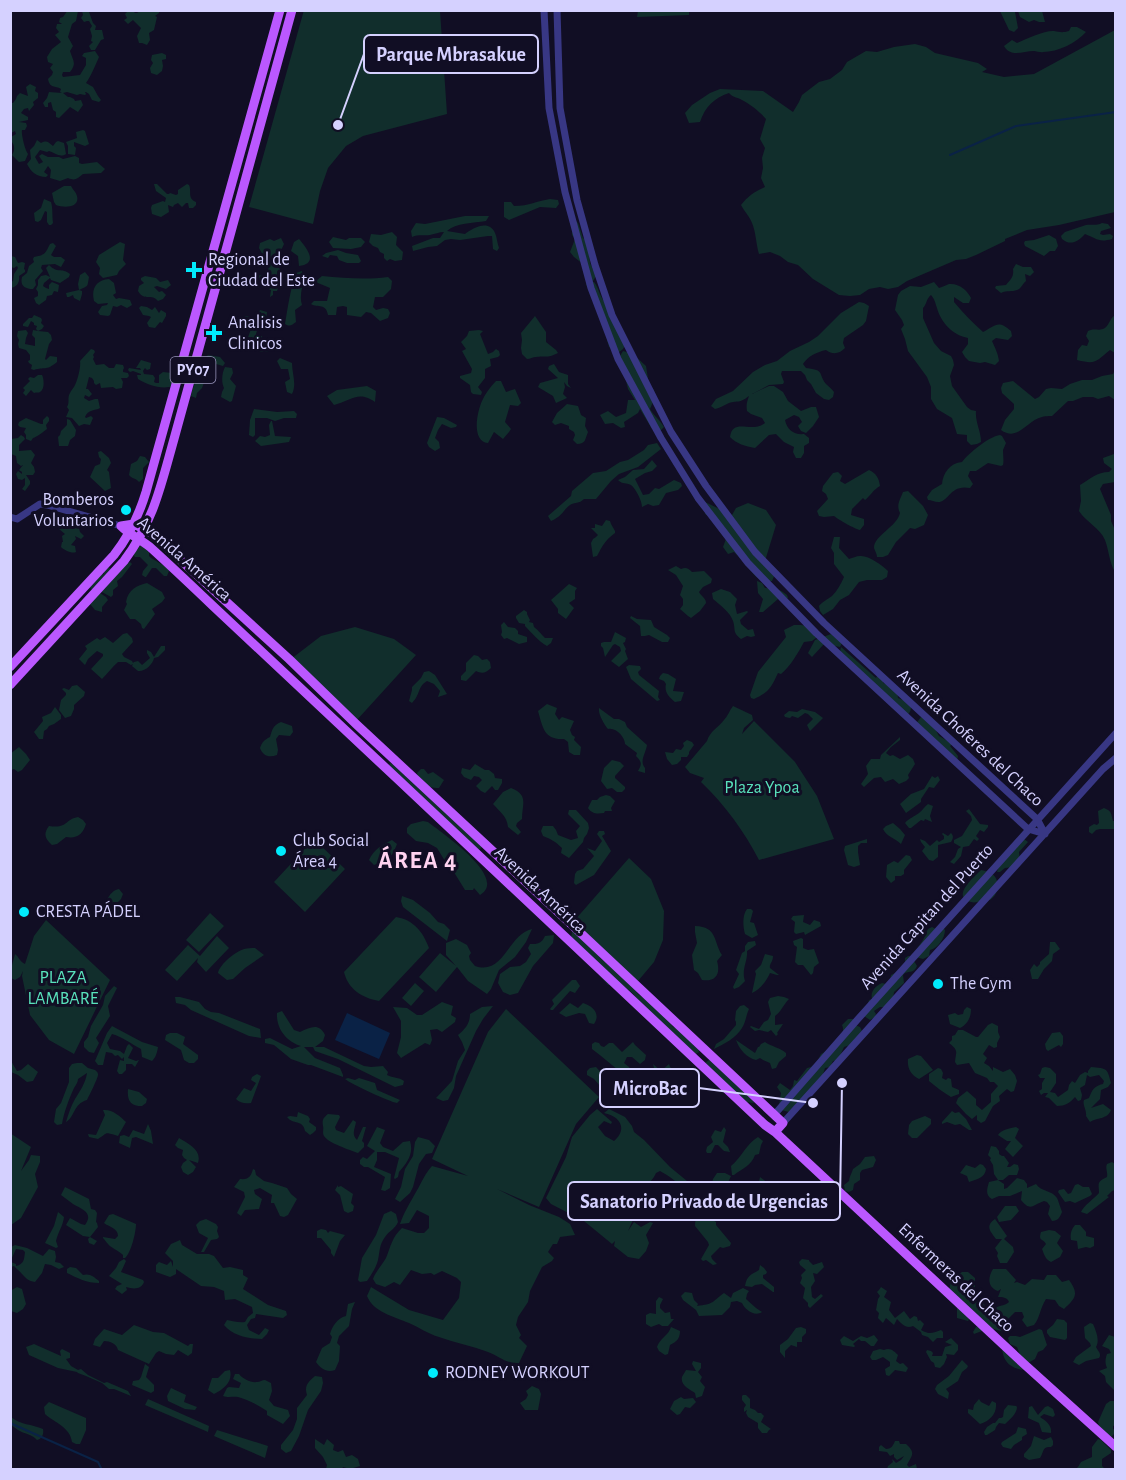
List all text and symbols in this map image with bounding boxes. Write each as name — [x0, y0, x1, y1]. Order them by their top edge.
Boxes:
callout: Parque Mbrasakue — [364, 35, 538, 73]
text: Parque Mbrasakue — [376, 45, 526, 65]
place label: Regional de Ciudad del Este — [208, 251, 315, 290]
marker: Regional de Ciudad del Este — [185, 261, 203, 279]
place label: Analisis Clinicos — [228, 314, 282, 353]
marker: Analisis Clinicos — [205, 324, 223, 342]
road number: PY07 — [170, 357, 216, 383]
place label: Bomberos Voluntarios — [34, 491, 114, 530]
marker: Bomberos Voluntarios — [119, 503, 133, 517]
street label: Avenida América — [134, 513, 234, 605]
street label: Avenida Choferes del Chaco — [894, 666, 1047, 810]
park label: Plaza Ypoa — [724, 779, 800, 797]
place label: Club Social Área 4 — [293, 832, 369, 871]
street label: Avenida Capitan del Puerto — [857, 841, 997, 993]
street label: Avenida América — [491, 843, 589, 937]
marker: Club Social Área 4 — [274, 844, 288, 858]
district label: ÁREA 4 — [378, 845, 458, 873]
place label: CRESTA PÁDEL — [36, 900, 141, 921]
marker: CRESTA PÁDEL — [17, 905, 31, 919]
park label: PLAZA LAMBARÉ — [28, 969, 99, 1008]
place label: The Gym — [950, 975, 1012, 993]
marker: The Gym — [931, 977, 945, 991]
callout: MicroBac — [600, 1069, 699, 1107]
text: MicroBac — [613, 1079, 687, 1099]
callout: Sanatorio Privado de Urgencias — [568, 1182, 840, 1220]
text: Sanatorio Privado de Urgencias — [580, 1192, 828, 1212]
street label: Enfermeras del Chaco — [895, 1220, 1017, 1336]
place label: RODNEY WORKOUT — [445, 1364, 590, 1382]
marker: RODNEY WORKOUT — [426, 1366, 440, 1380]

